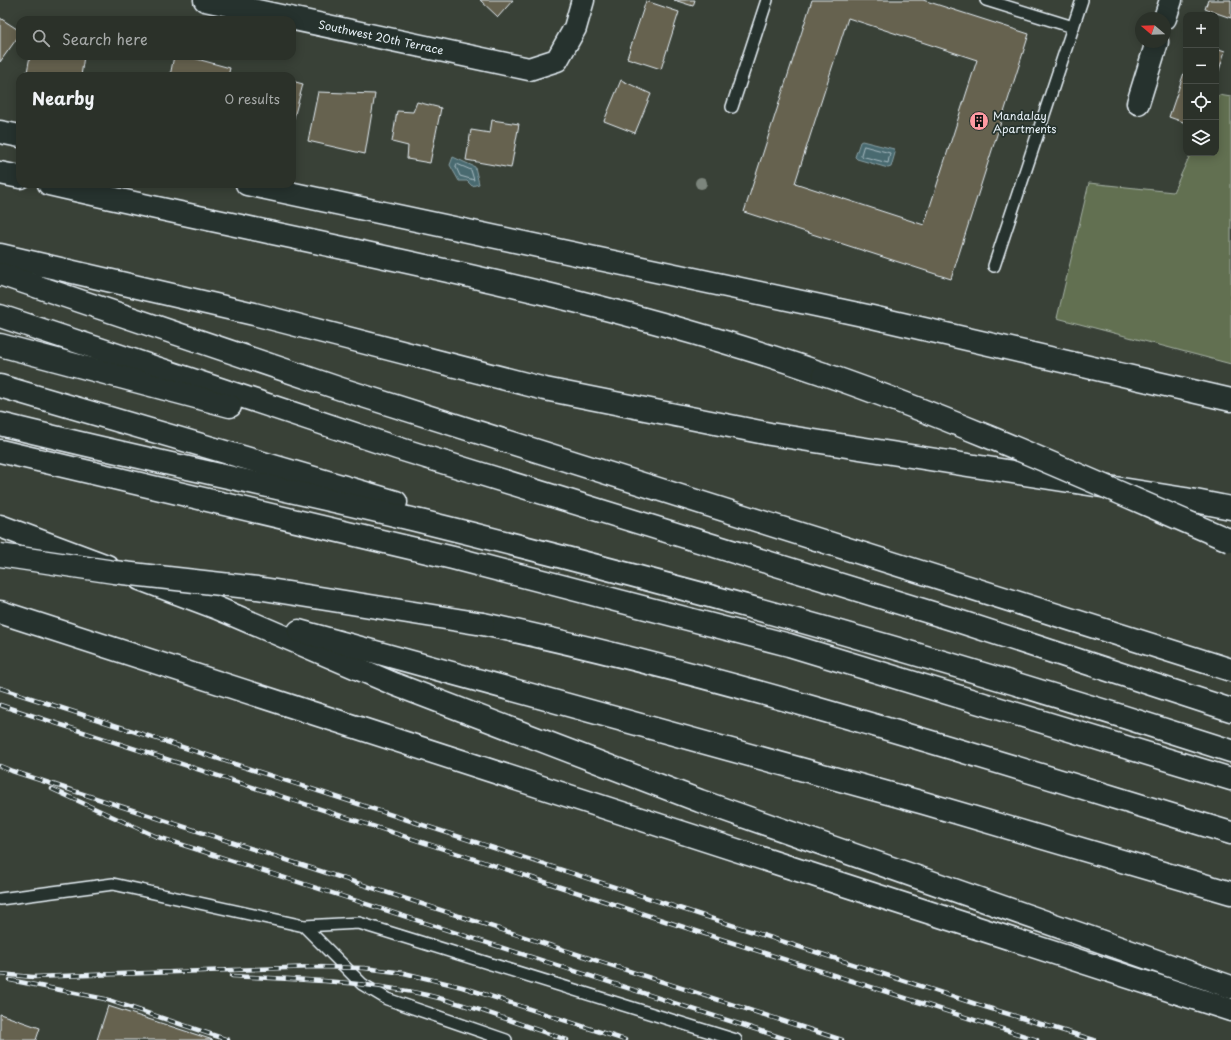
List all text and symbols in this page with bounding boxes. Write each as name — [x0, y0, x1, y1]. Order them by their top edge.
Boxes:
north arrow — [1135, 12, 1171, 48]
map controls — [1183, 12, 1219, 156]
button: + — [1183, 12, 1219, 48]
street label: Southwest 20th Terrace — [317, 15, 445, 59]
search box — [16, 16, 296, 60]
icon: search — [30, 27, 52, 49]
text: Search here — [62, 27, 148, 50]
button: − — [1183, 48, 1219, 84]
button: locate — [1183, 84, 1219, 120]
text: Nearby — [32, 85, 94, 111]
text: 0 results — [225, 89, 280, 108]
place label: Mandalay Apartments — [993, 107, 1057, 137]
building icon: Mandalay Apartments — [968, 110, 990, 132]
button: layers — [1183, 120, 1219, 156]

